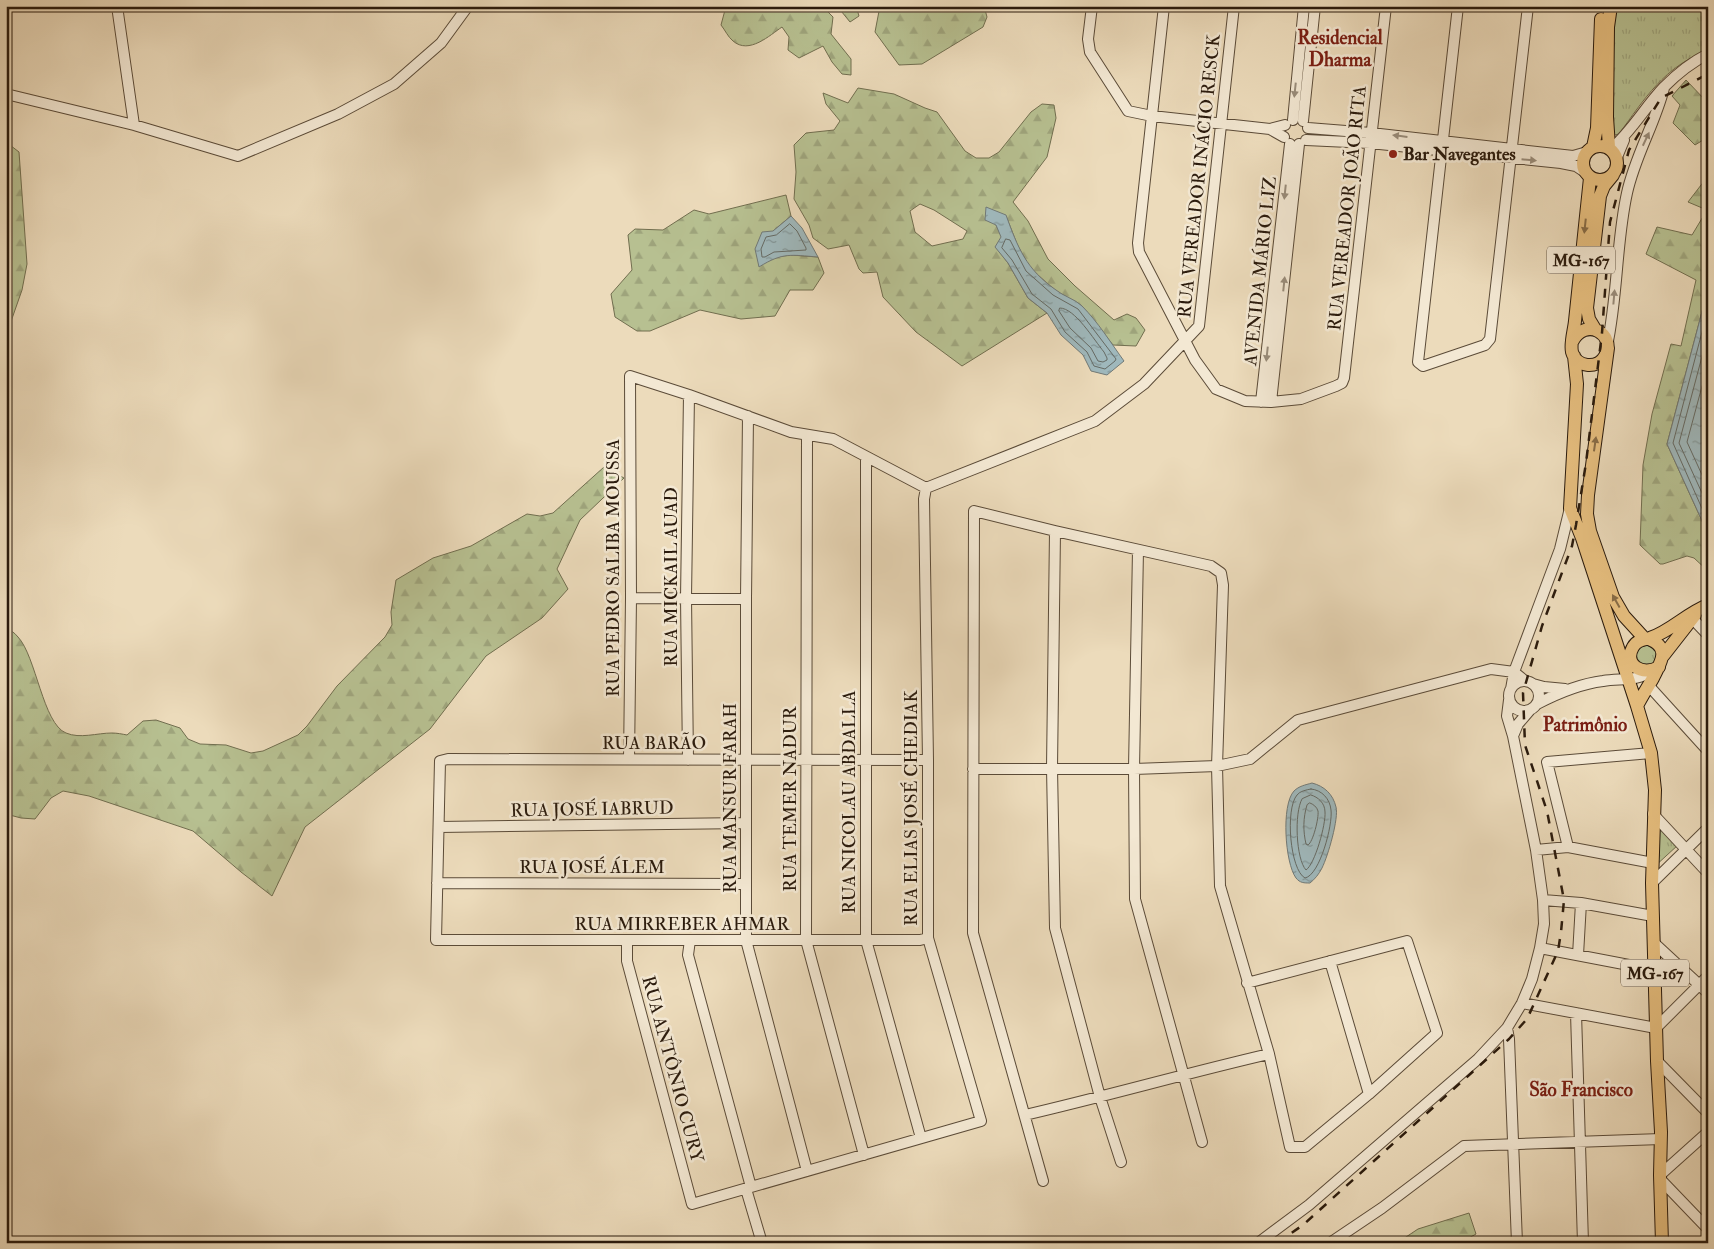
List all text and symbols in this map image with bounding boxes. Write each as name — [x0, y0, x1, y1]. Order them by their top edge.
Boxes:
district label: Residencial Dharma — [1297, 26, 1383, 72]
street label: RUA VEREADOR INÁCIO RESCK — [1173, 32, 1226, 319]
one-way arrow — [1291, 82, 1299, 98]
street label: RUA VEREADOR JOÃO RITA — [1323, 84, 1372, 332]
one-way arrow — [1391, 132, 1407, 140]
one-way arrow — [1642, 132, 1650, 146]
place label: Bar Navegantes — [1403, 143, 1516, 166]
marker: Bar Navegantes — [1387, 148, 1399, 160]
one-way arrow — [1521, 156, 1537, 164]
street label: AVENIDA MÁRIO LIZ — [1239, 175, 1282, 368]
one-way arrow — [1281, 184, 1289, 200]
one-way arrow — [1581, 218, 1589, 234]
road number: MG-167 — [1547, 246, 1615, 274]
one-way arrow — [1280, 275, 1288, 291]
one-way arrow — [1610, 289, 1618, 305]
one-way arrow — [1263, 346, 1271, 362]
one-way arrow — [1591, 435, 1599, 451]
street label: RUA PEDRO SALIBA MOUSSA — [602, 438, 625, 697]
street label: RUA MICKAIL AUAD — [660, 487, 683, 667]
one-way arrow — [1611, 594, 1620, 607]
street label: RUA NICOLAU ABDALLA — [838, 690, 861, 914]
street label: RUA ELIAS JOSÉ CHEDIAK — [900, 690, 923, 926]
street label: RUA MANSUR FARAH — [719, 703, 742, 893]
street label: RUA TEMER NADUR — [779, 705, 802, 892]
district label: Patrimônio — [1543, 713, 1627, 737]
street label: RUA BARÃO — [602, 732, 706, 755]
street label: RUA JOSÉ IABRUD — [510, 797, 674, 822]
street label: RUA JOSÉ ÁLEM — [519, 856, 665, 879]
street label: RUA MIRREBER AHMAR — [575, 913, 791, 936]
road number: MG-167 — [1621, 960, 1689, 986]
street label: RUA ANTÔNIO CURY — [637, 973, 709, 1166]
district label: São Francisco — [1529, 1078, 1633, 1102]

